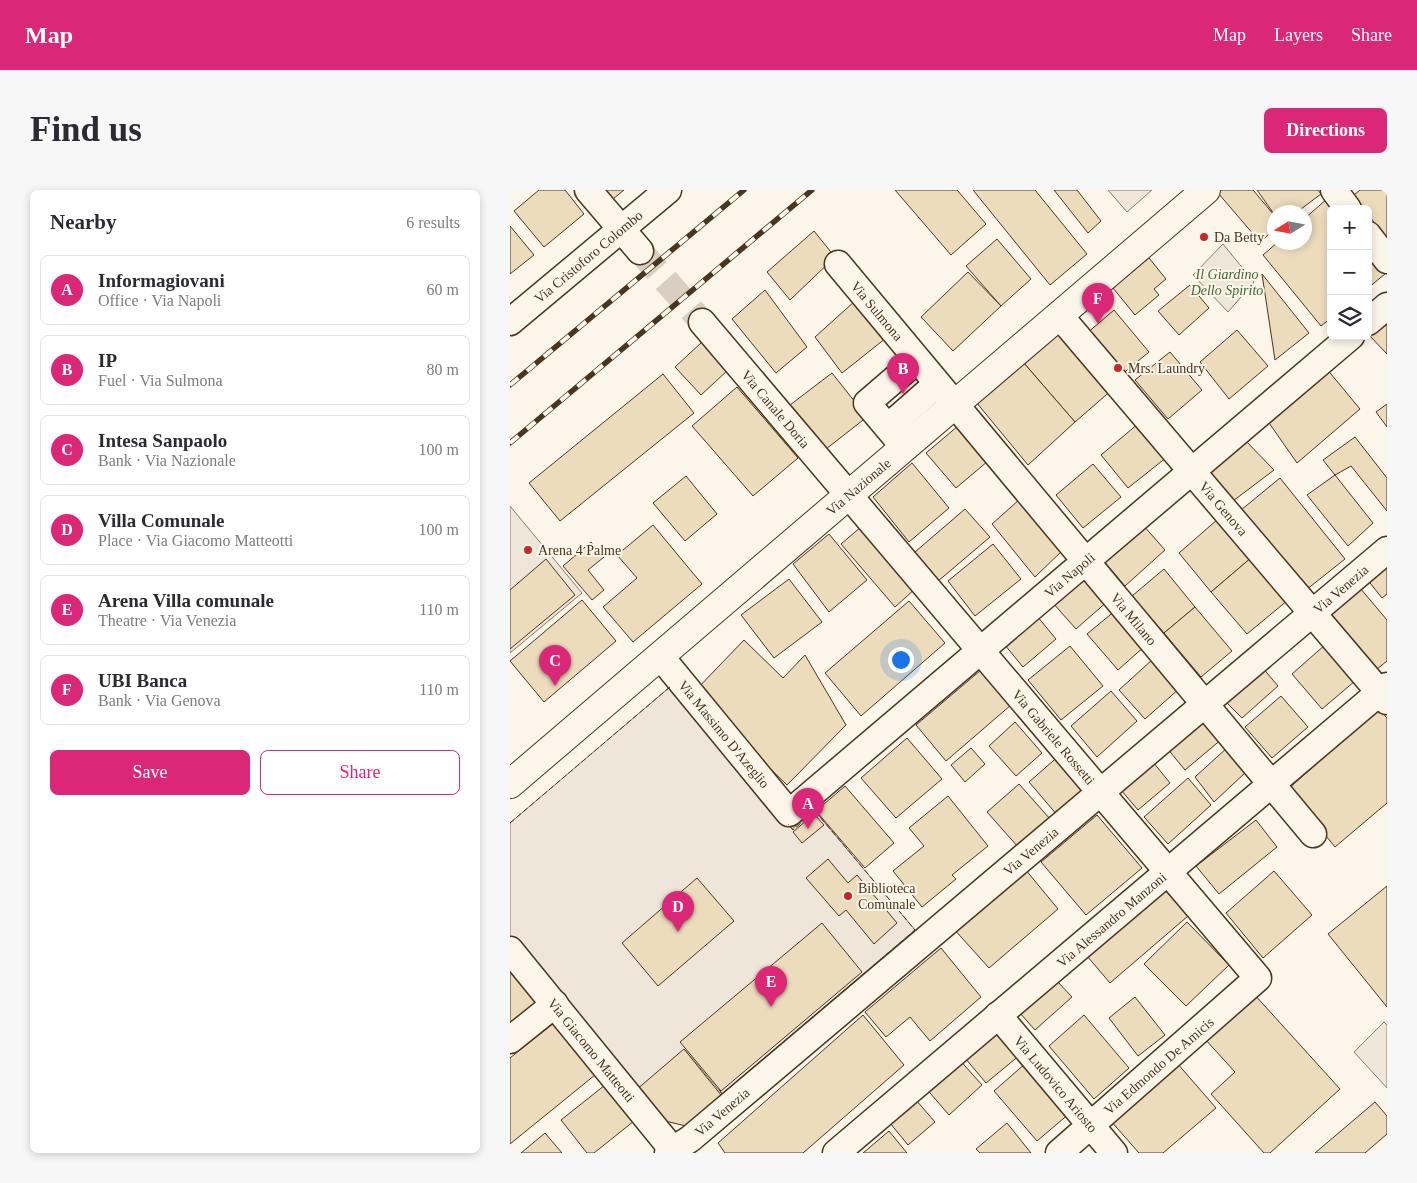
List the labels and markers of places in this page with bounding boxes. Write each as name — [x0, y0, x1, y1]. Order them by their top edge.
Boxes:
place label: Da Betty — [1214, 230, 1264, 245]
marker: Da Betty — [1198, 231, 1210, 243]
pin: F — [1082, 283, 1114, 324]
pin: B — [887, 353, 919, 394]
place label: Mrs. Laundry — [1128, 361, 1205, 376]
marker: Mrs. Laundry — [1112, 362, 1124, 374]
place label: Arena 4 Palme — [538, 543, 621, 558]
marker: Arena 4 Palme — [522, 544, 534, 556]
pin: C — [539, 645, 571, 686]
pin: A — [792, 788, 824, 829]
place label: Biblioteca Comunale — [858, 881, 916, 912]
marker: Biblioteca Comunale — [842, 890, 854, 902]
pin: D — [662, 891, 694, 932]
pin: E — [755, 966, 787, 1007]

